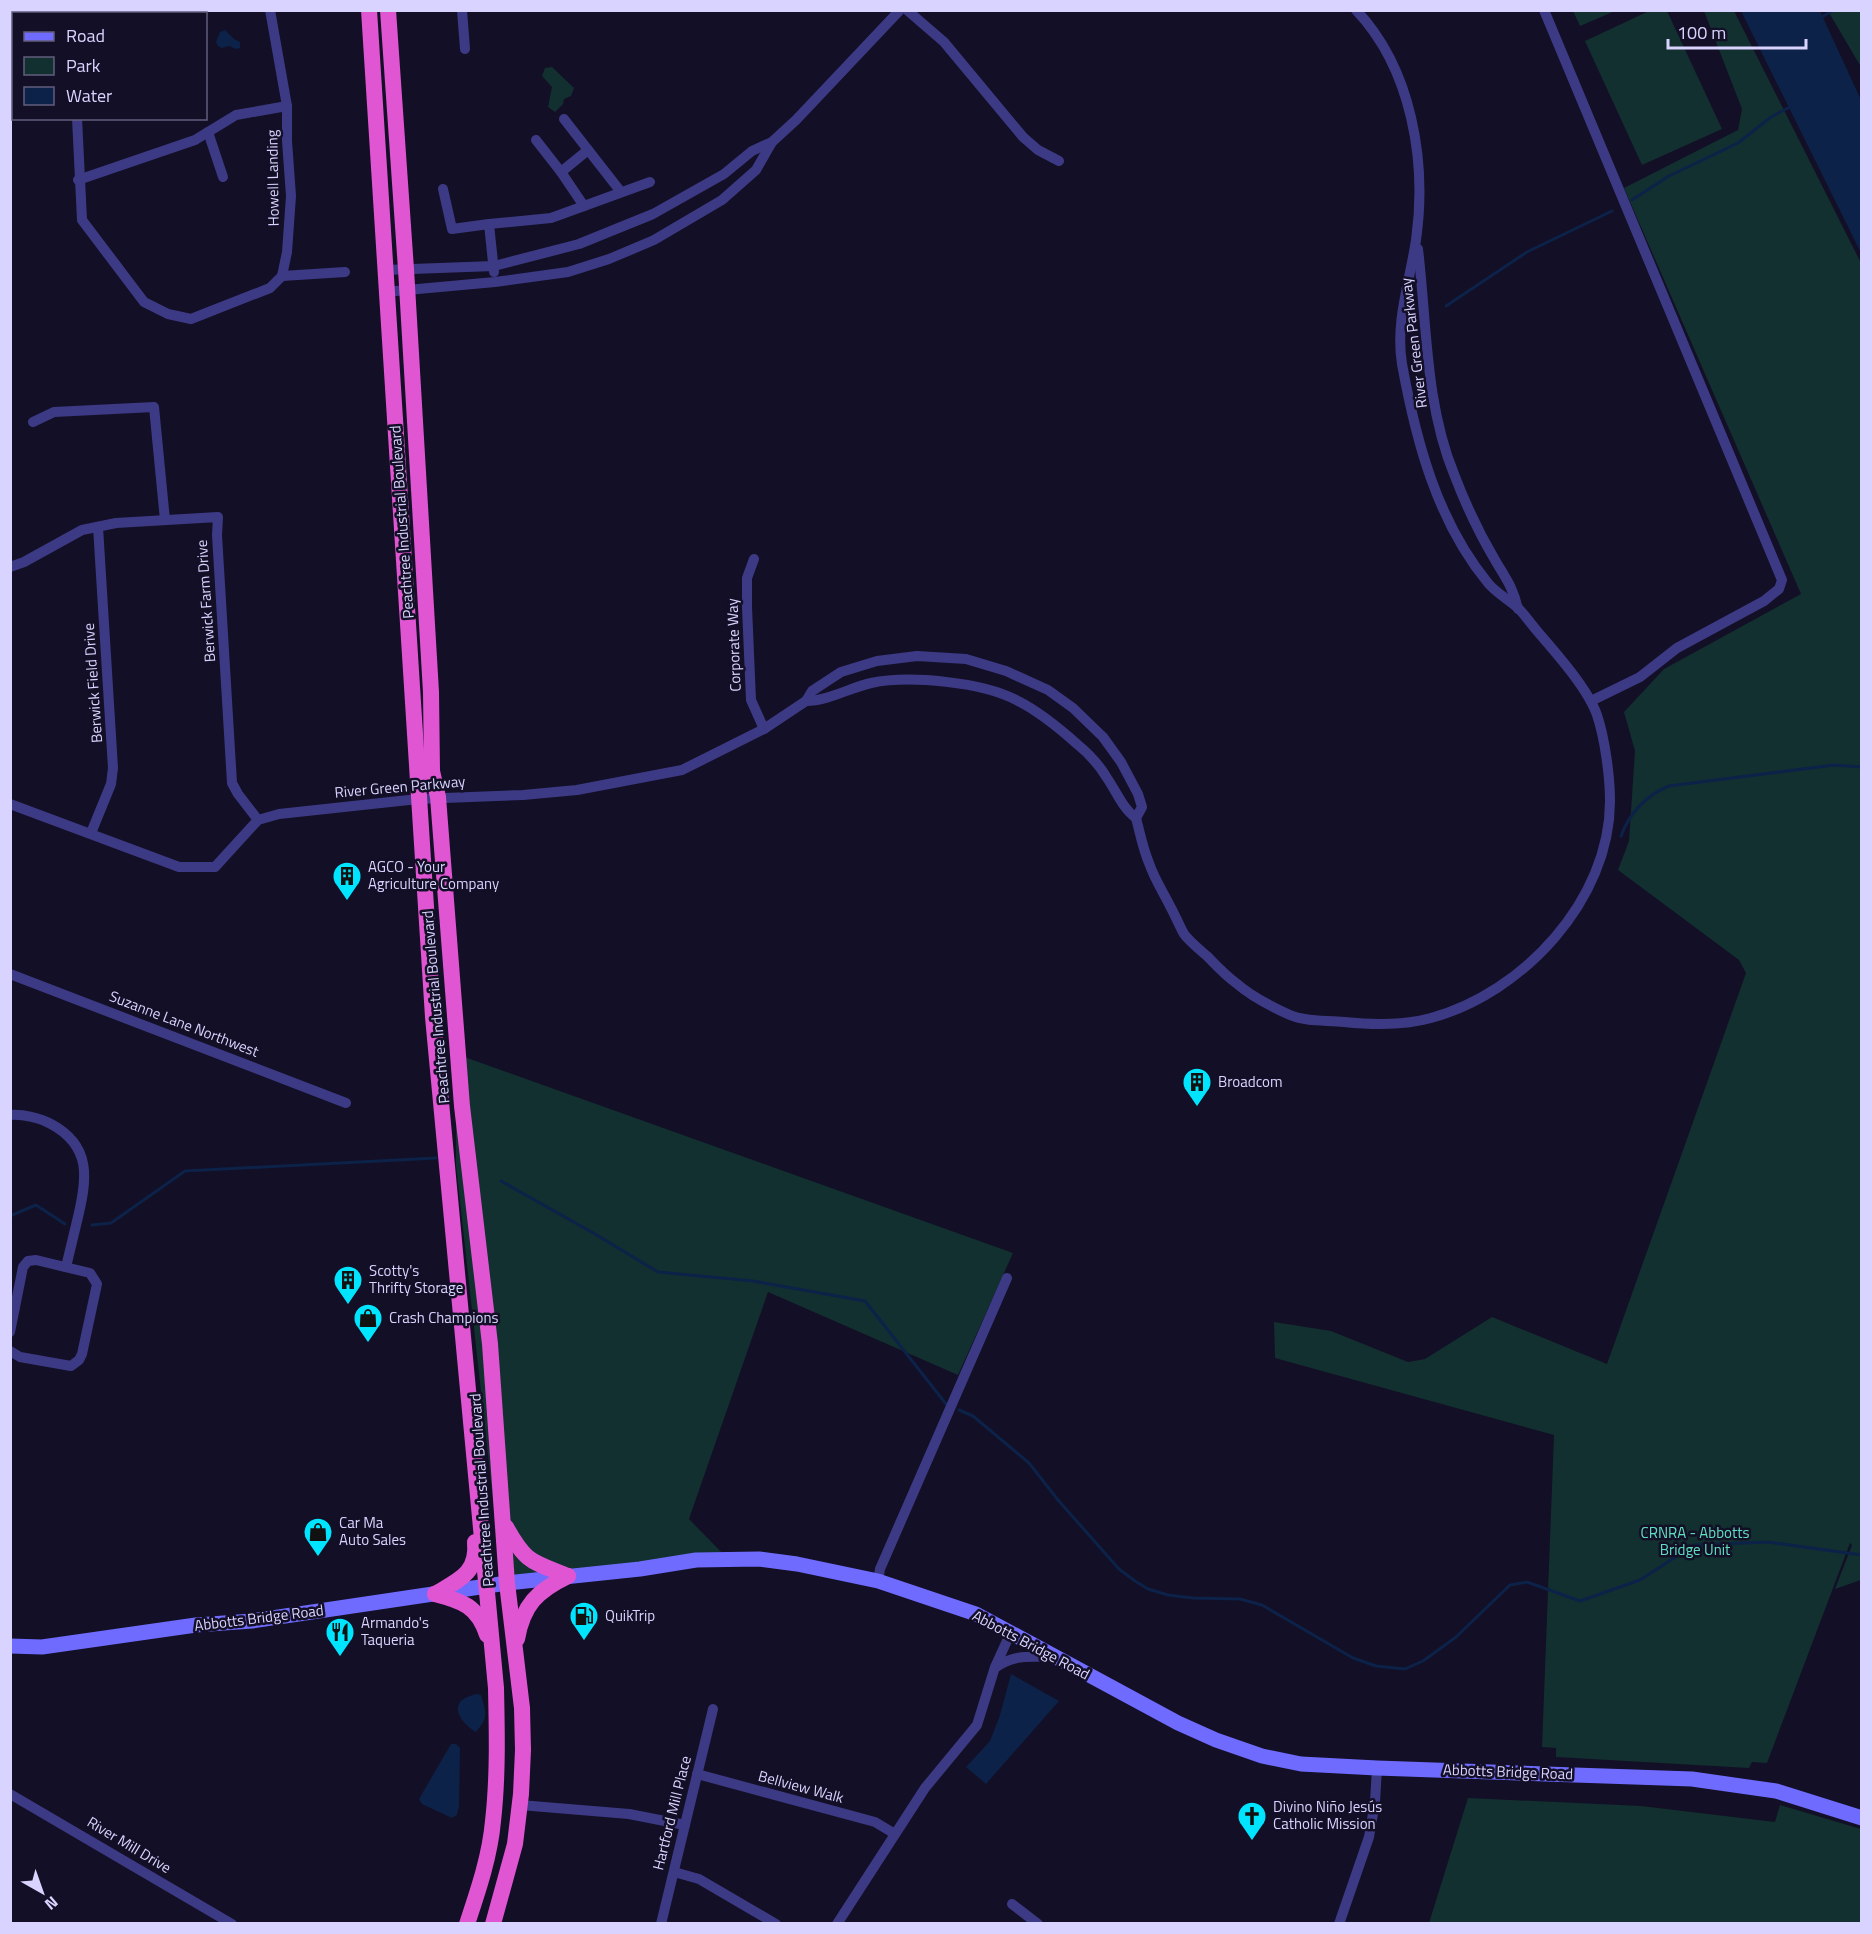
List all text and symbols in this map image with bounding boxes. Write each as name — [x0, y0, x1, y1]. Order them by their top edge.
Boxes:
legend — [12, 12, 207, 120]
scale bar — [1668, 12, 1806, 50]
text: 100 m — [1677, 19, 1726, 46]
text: Road — [66, 22, 105, 49]
text: Park — [66, 52, 101, 79]
text: Water — [66, 82, 112, 109]
street label: Howell Landing — [260, 129, 285, 227]
street label: River Green Parkway — [1394, 277, 1433, 410]
street label: Peachtree Industrial Boulevard — [383, 425, 420, 619]
street label: Berwick Farm Drive — [190, 539, 221, 663]
street label: Corporate Way — [720, 598, 747, 692]
street label: Berwick Field Drive — [77, 622, 108, 744]
street label: River Green Parkway — [334, 769, 466, 804]
place label: AGCO - Your Agriculture Company — [368, 855, 499, 895]
building icon: AGCO - Your Agriculture Company — [331, 860, 363, 902]
street label: Peachtree Industrial Boulevard — [416, 910, 455, 1104]
street label: Suzanne Lane Northwest — [106, 984, 263, 1063]
building icon: Broadcom — [1181, 1066, 1213, 1108]
place label: Broadcom — [1218, 1070, 1283, 1093]
place label: Scotty's Thrifty Storage — [369, 1259, 463, 1299]
building icon: Scotty's Thrifty Storage — [332, 1264, 364, 1306]
shop icon: Crash Champions — [352, 1302, 384, 1344]
place label: Crash Champions — [389, 1306, 499, 1329]
street label: Peachtree Industrial Boulevard — [463, 1393, 500, 1587]
place label: Car Ma Auto Sales — [339, 1511, 406, 1551]
shop icon: Car Ma Auto Sales — [302, 1516, 334, 1558]
park label: CRNRA - Abbotts Bridge Unit — [1641, 1521, 1749, 1561]
street label: Abbotts Bridge Road — [193, 1598, 325, 1637]
fuel station icon: QuikTrip — [568, 1600, 600, 1642]
place label: QuikTrip — [605, 1604, 655, 1627]
street label: Abbotts Bridge Road — [968, 1604, 1094, 1685]
place label: Armando's Taqueria — [361, 1611, 429, 1651]
restaurant icon: Armando's Taqueria — [324, 1616, 356, 1658]
street label: Hartford Mill Place — [646, 1753, 697, 1872]
street label: Abbotts Bridge Road — [1443, 1758, 1573, 1785]
street label: Bellview Walk — [756, 1764, 846, 1809]
place label: Divino Niño Jesús Catholic Mission — [1273, 1795, 1382, 1835]
church icon: Divino Niño Jesús Catholic Mission — [1236, 1800, 1268, 1842]
street label: River Mill Drive — [83, 1810, 176, 1879]
north arrow — [12, 1862, 72, 1922]
text: N — [40, 1891, 64, 1916]

